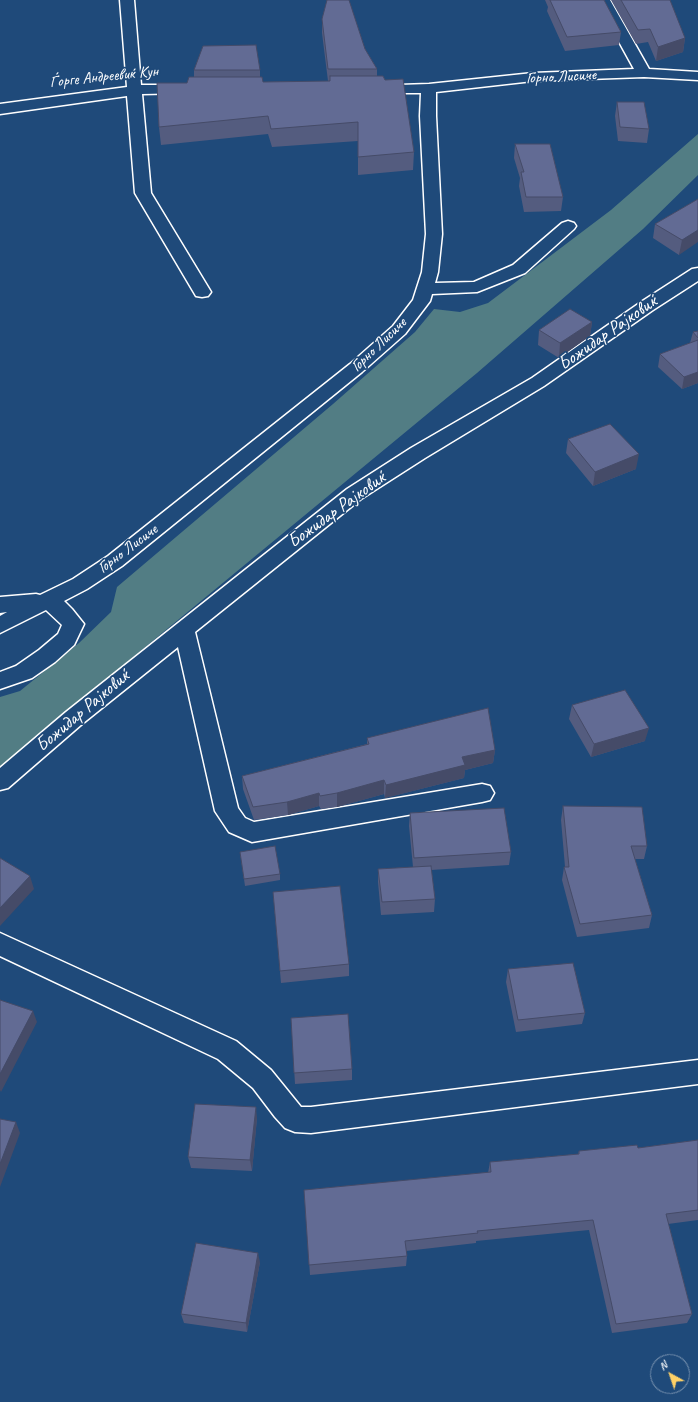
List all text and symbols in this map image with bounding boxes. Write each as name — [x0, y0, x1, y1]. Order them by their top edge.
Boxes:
street label: Ѓорге Андреевиќ Кун — [49, 62, 159, 92]
street label: Горно Лисиче — [526, 66, 596, 88]
street label: Божидар Рајковиќ — [554, 290, 662, 376]
street label: Горно Лисиче — [347, 314, 411, 376]
street label: Божидар Рајковиќ — [283, 467, 391, 553]
street label: Горно Лисиче — [94, 520, 162, 578]
street label: Божидар Рајковиќ — [31, 665, 135, 757]
north arrow — [650, 1354, 690, 1394]
text: N — [656, 1358, 670, 1373]

